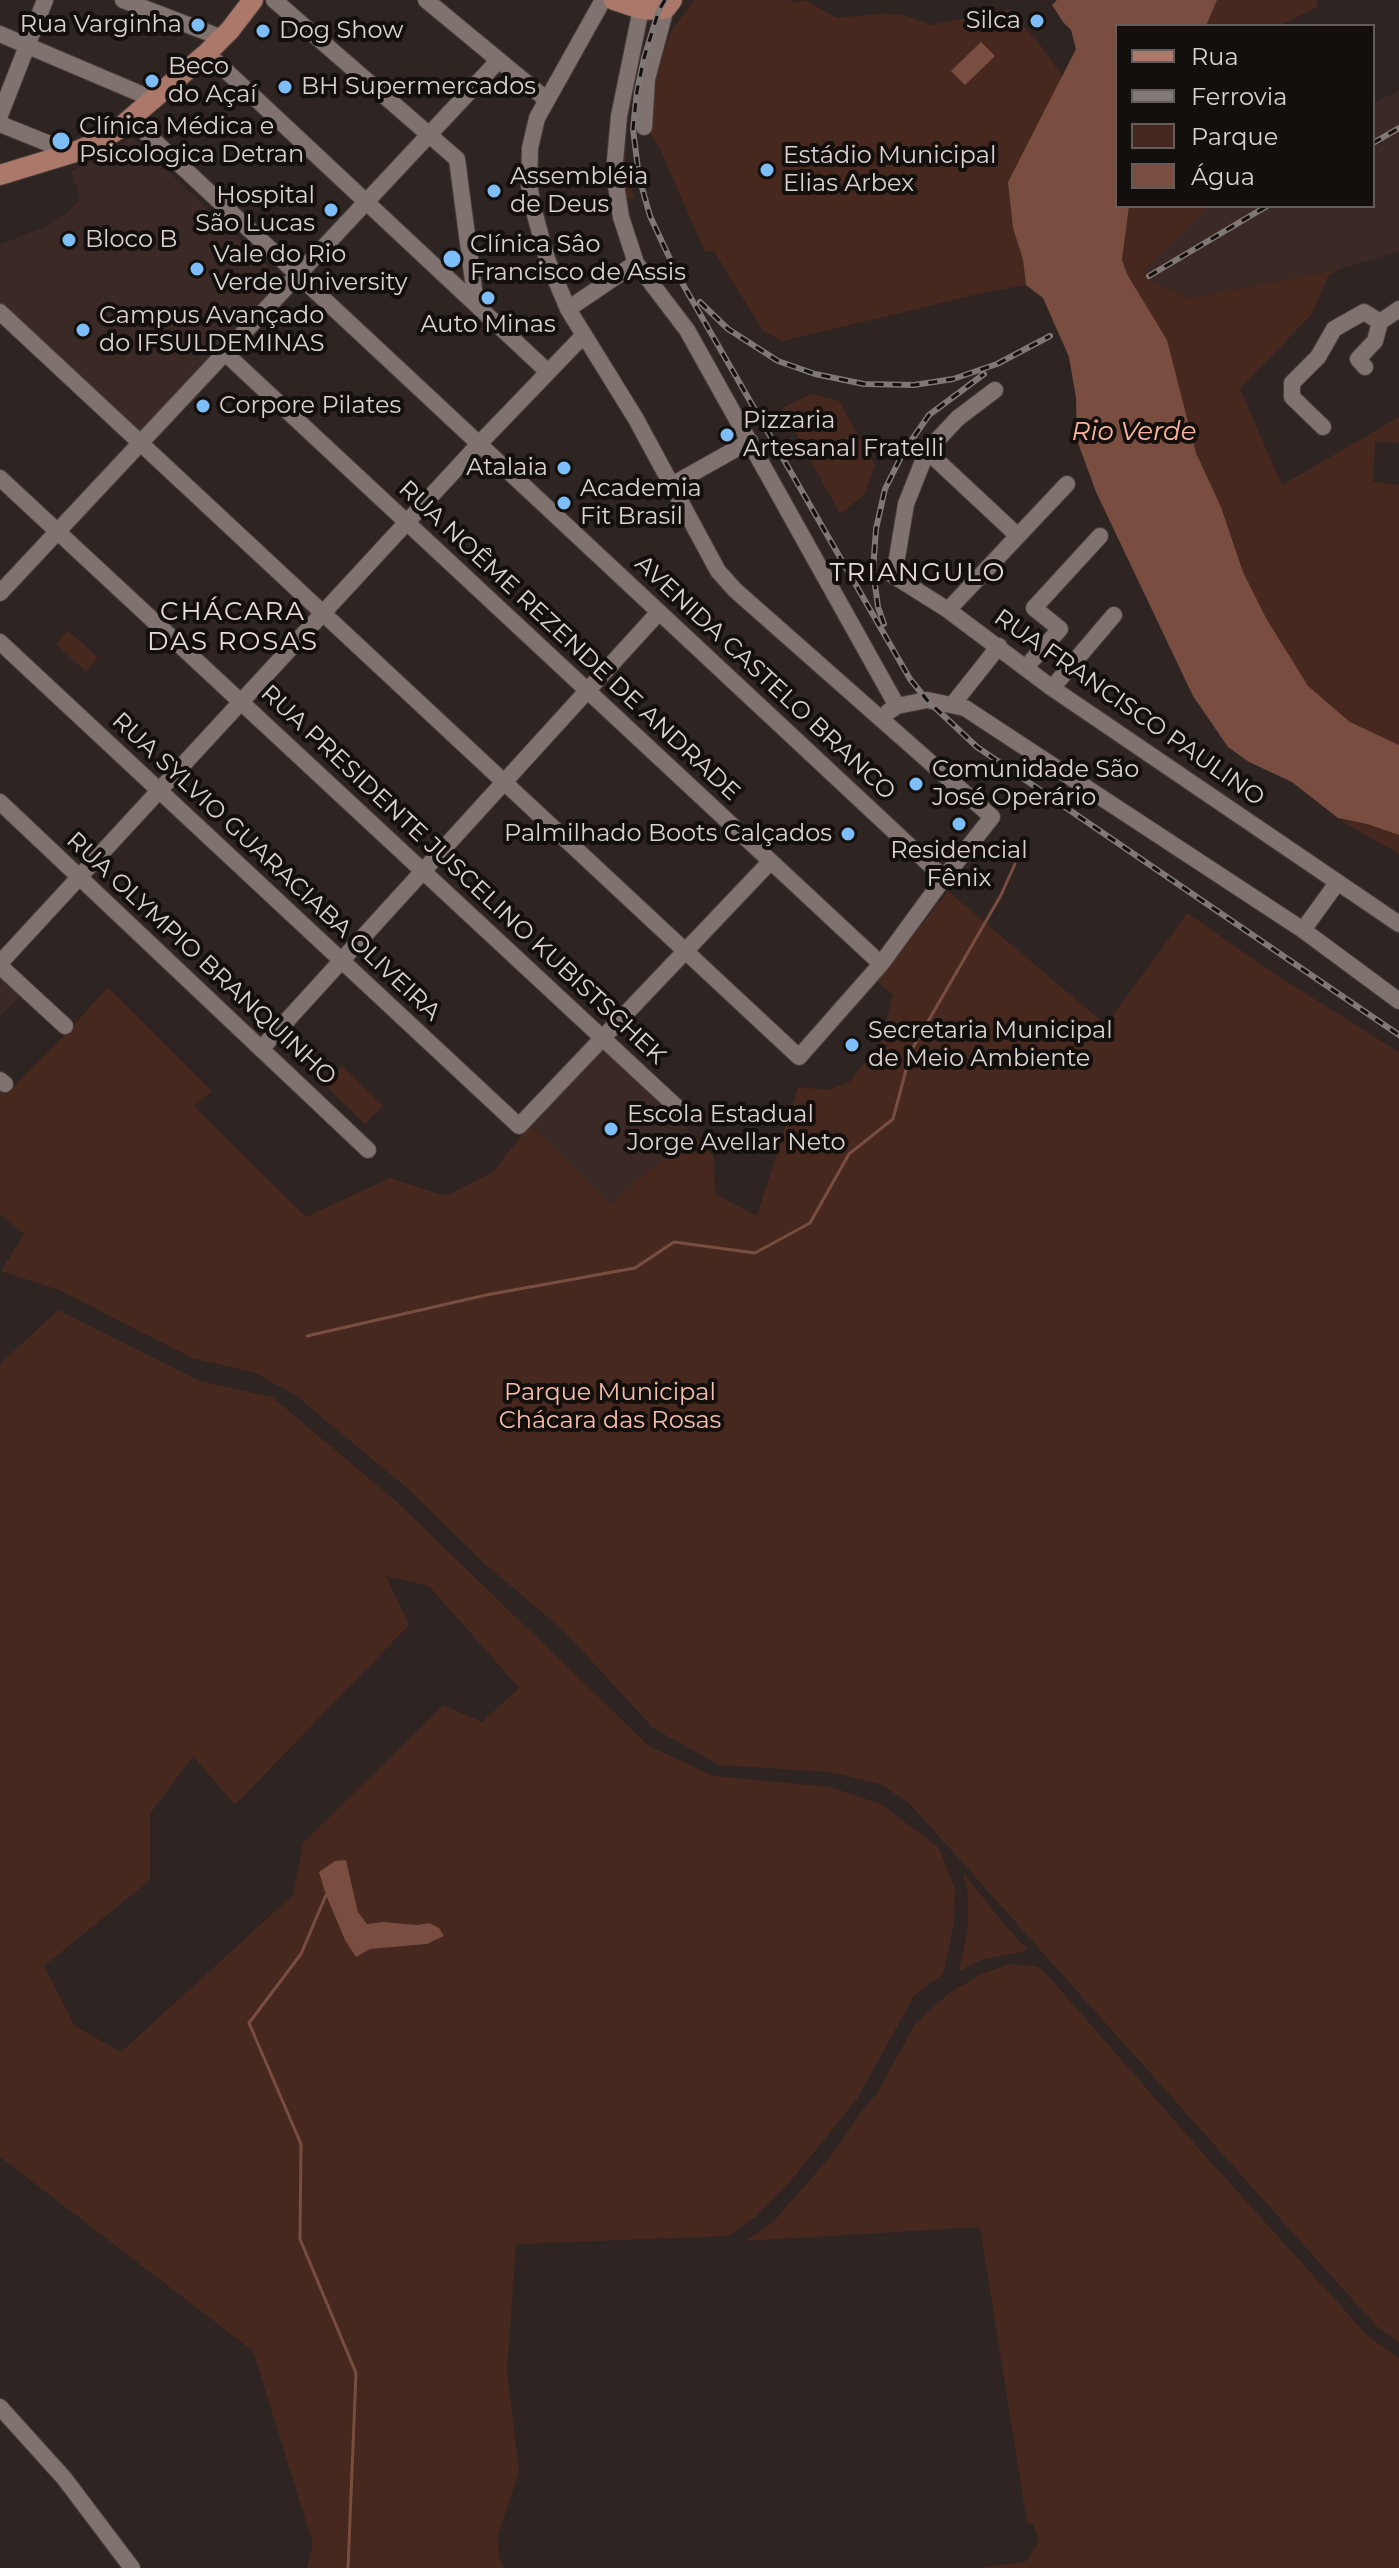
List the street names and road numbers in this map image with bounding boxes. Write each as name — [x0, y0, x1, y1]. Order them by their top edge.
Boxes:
street label: RUA NOÊME REZENDE DE ANDRADE — [392, 475, 746, 807]
street label: AVENIDA CASTELO BRANCO — [629, 550, 901, 806]
street label: RUA FRANCISCO PAULINO — [988, 603, 1270, 813]
street label: RUA PRESIDENTE JUSCELINO KUBISTSCHEK — [255, 679, 671, 1071]
street label: RUA SYLVIO GUARACIABA OLIVEIRA — [106, 707, 446, 1027]
street label: RUA OLYMPIO BRANQUINHO — [60, 826, 342, 1092]

